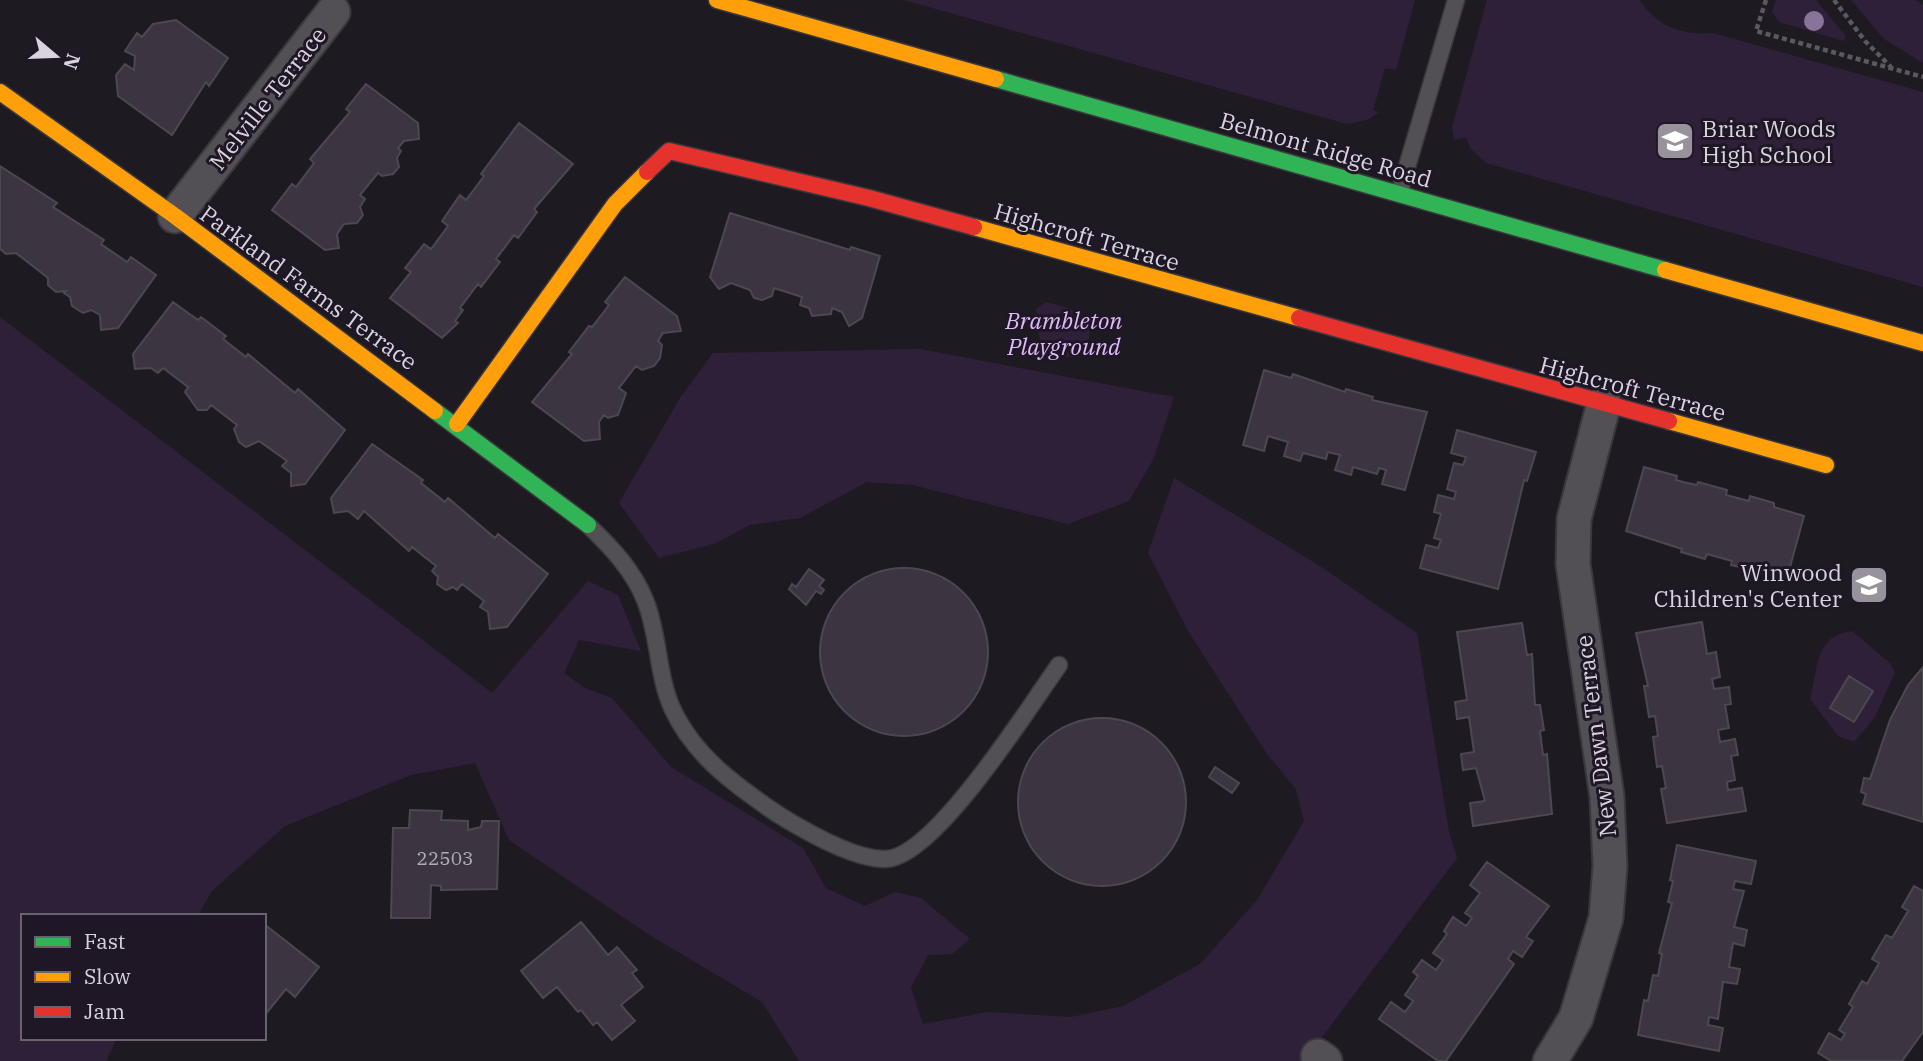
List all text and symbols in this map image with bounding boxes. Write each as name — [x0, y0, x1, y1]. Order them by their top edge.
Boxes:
street label: Melville Terrace — [202, 20, 332, 176]
north arrow — [21, 21, 91, 91]
text: N — [58, 51, 86, 73]
street label: Belmont Ridge Road — [1216, 104, 1436, 194]
place label: Briar Woods High School — [1702, 113, 1836, 169]
school or university icon: Briar Woods High School — [1654, 120, 1696, 162]
street label: Highcroft Terrace — [991, 195, 1183, 277]
street label: Parkland Farms Terrace — [194, 198, 424, 376]
park label: Brambleton Playground — [1005, 305, 1122, 361]
street label: Highcroft Terrace — [1537, 349, 1729, 427]
place label: Winwood Children's Center — [1654, 557, 1842, 613]
school or university icon: Winwood Children's Center — [1848, 564, 1890, 606]
street label: New Dawn Terrace — [1568, 633, 1622, 839]
house number: 22503 — [416, 846, 474, 870]
legend — [21, 914, 266, 1040]
text: Fast — [84, 927, 125, 955]
text: Slow — [84, 962, 131, 990]
text: Jam — [84, 997, 125, 1025]

